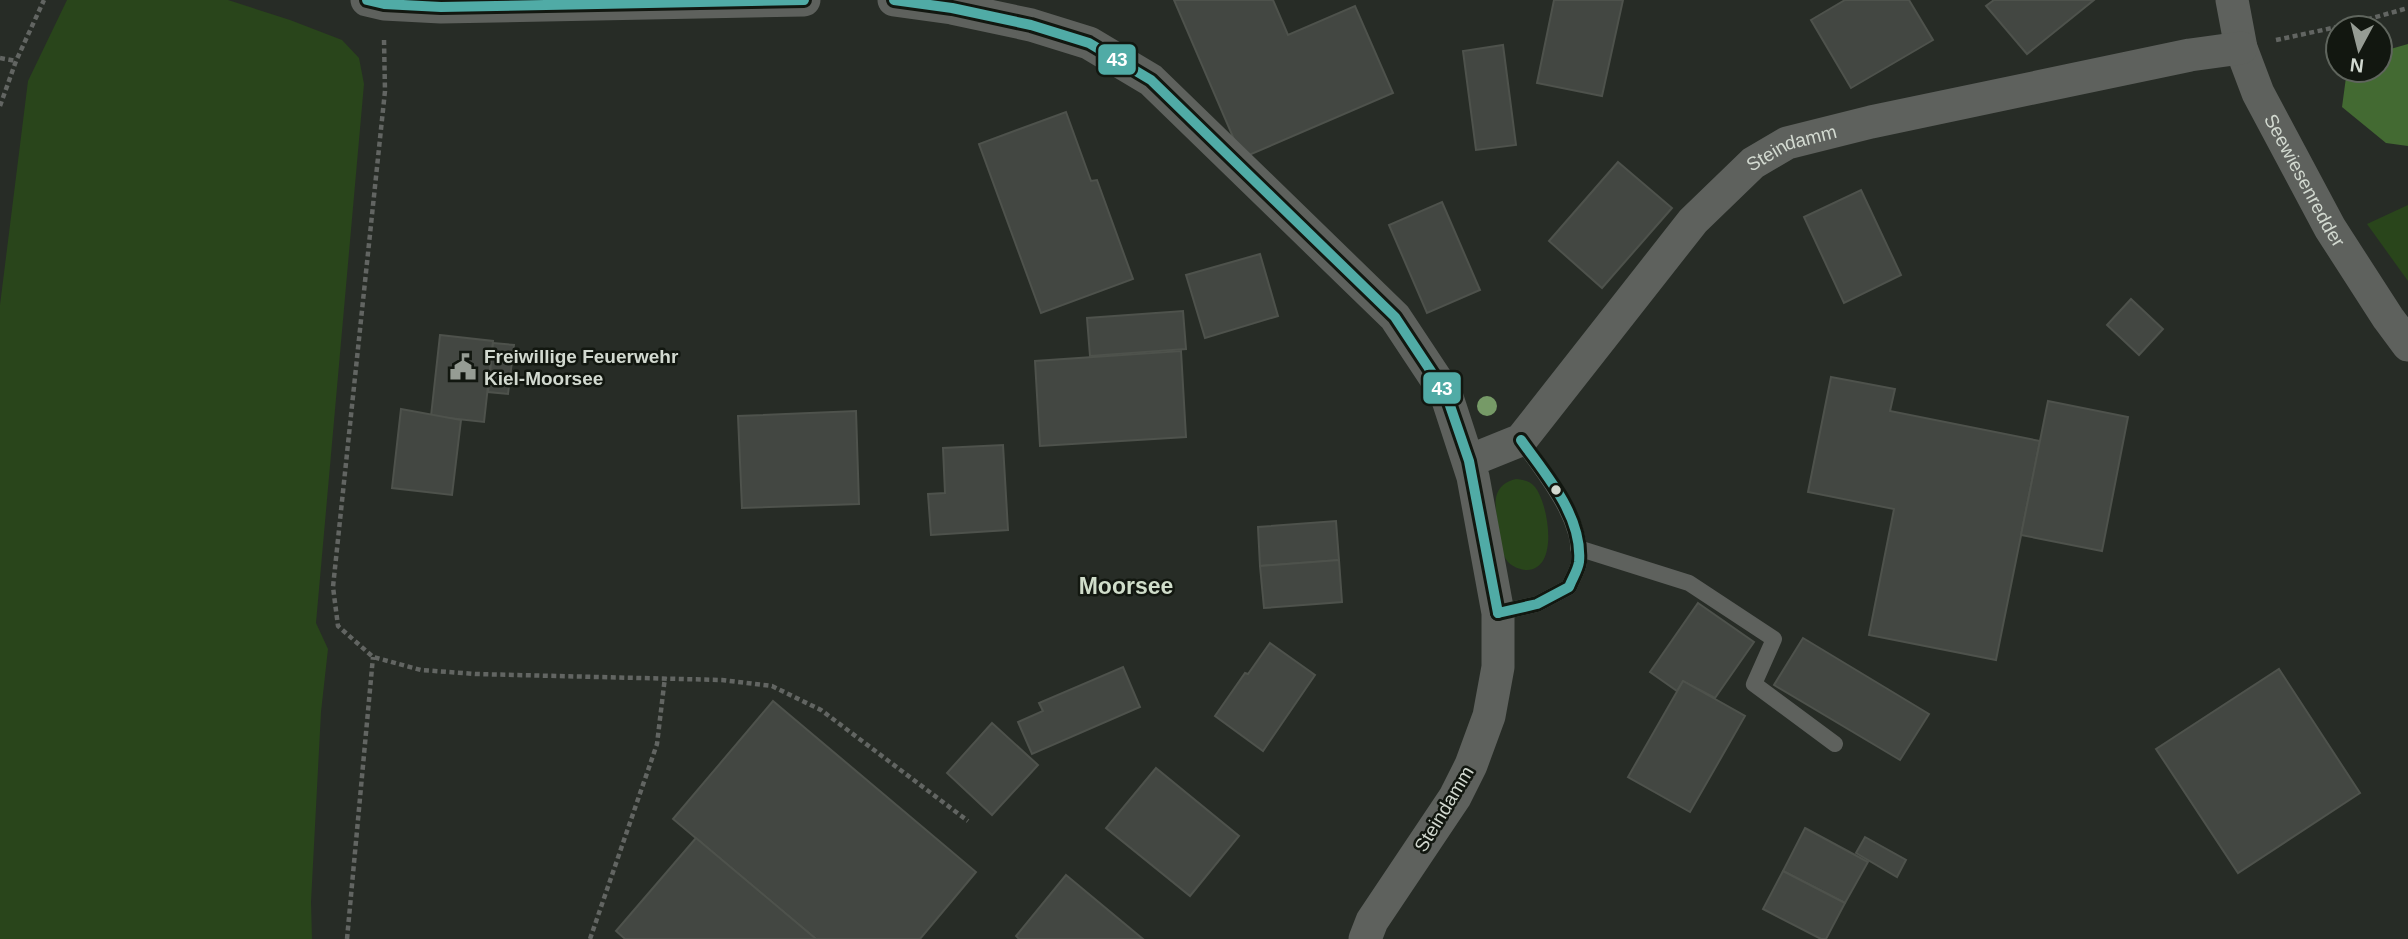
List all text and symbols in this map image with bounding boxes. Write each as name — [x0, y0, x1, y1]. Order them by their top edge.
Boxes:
north arrow — [2324, 14, 2394, 84]
line badge: 43 — [1097, 43, 1137, 76]
text: 43 — [1106, 49, 1128, 70]
text: N — [2349, 54, 2365, 77]
street label: Seewiesenredder — [2261, 110, 2350, 251]
street label: Steindamm — [1742, 121, 1839, 175]
place label: Freiwillige Feuerwehr Kiel-Moorsee — [484, 346, 679, 389]
public building icon: Freiwillige Feuerwehr Kiel-Moorsee — [448, 352, 478, 382]
line badge: 43 — [1422, 371, 1462, 405]
text: 43 — [1431, 378, 1453, 399]
unlabelled marker — [1549, 483, 1563, 497]
district label: Moorsee — [1079, 573, 1173, 599]
street label: Steindamm — [1410, 762, 1478, 856]

